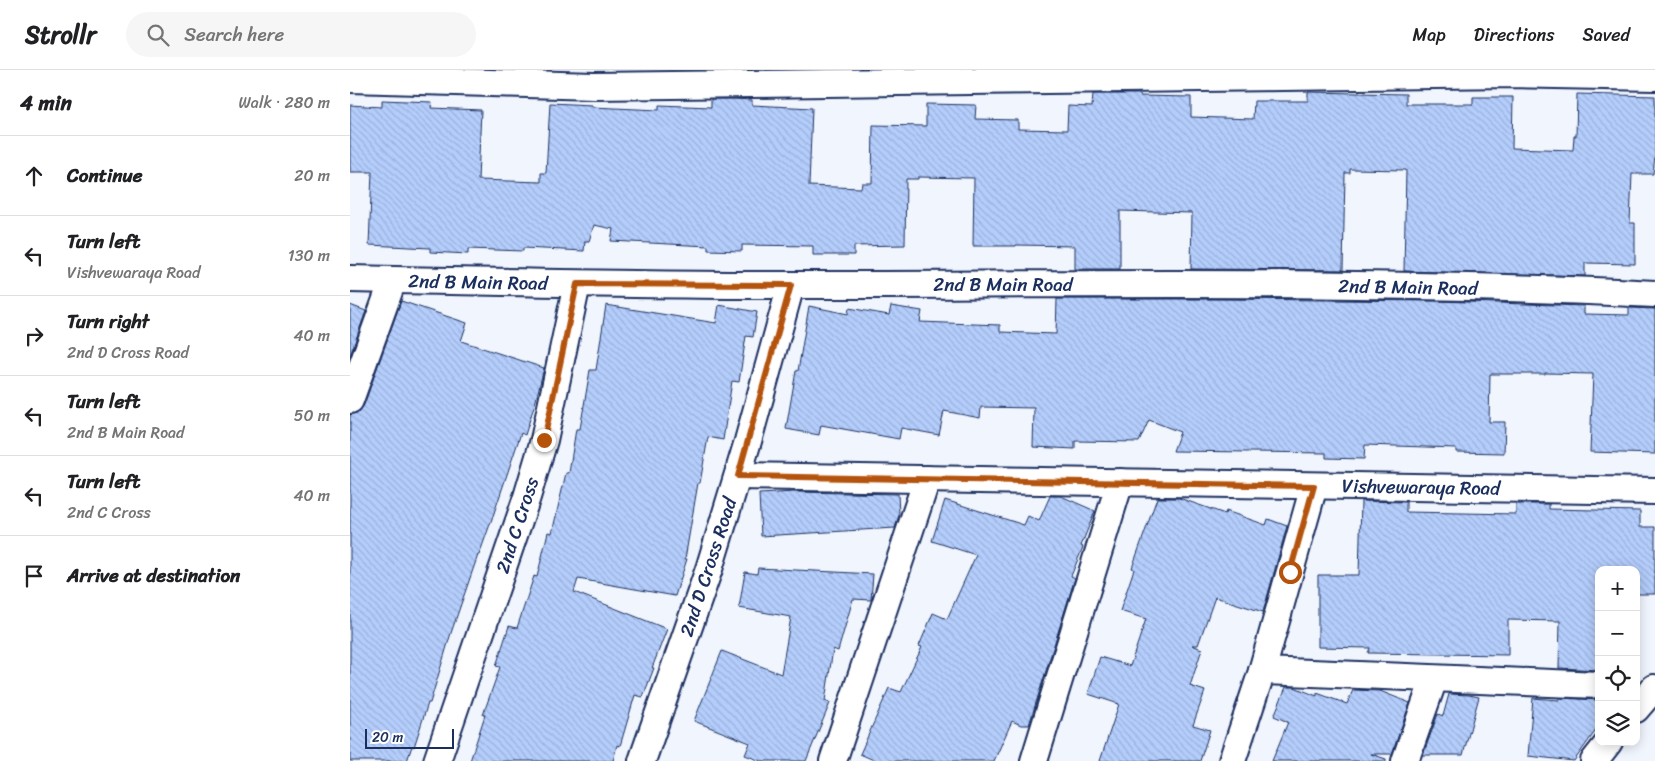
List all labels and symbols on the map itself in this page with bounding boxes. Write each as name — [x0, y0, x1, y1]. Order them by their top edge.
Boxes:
street label: 2nd B Main Road — [408, 264, 549, 300]
street label: 2nd B Main Road — [933, 268, 1074, 301]
street label: 2nd B Main Road — [1338, 269, 1479, 305]
route end — [533, 429, 556, 452]
street label: Vishvewaraya Road — [1341, 469, 1503, 505]
street label: 2nd C Cross — [486, 472, 548, 578]
street label: 2nd D Cross Road — [670, 491, 747, 641]
route start — [1279, 561, 1302, 584]
scale bar — [365, 726, 454, 749]

